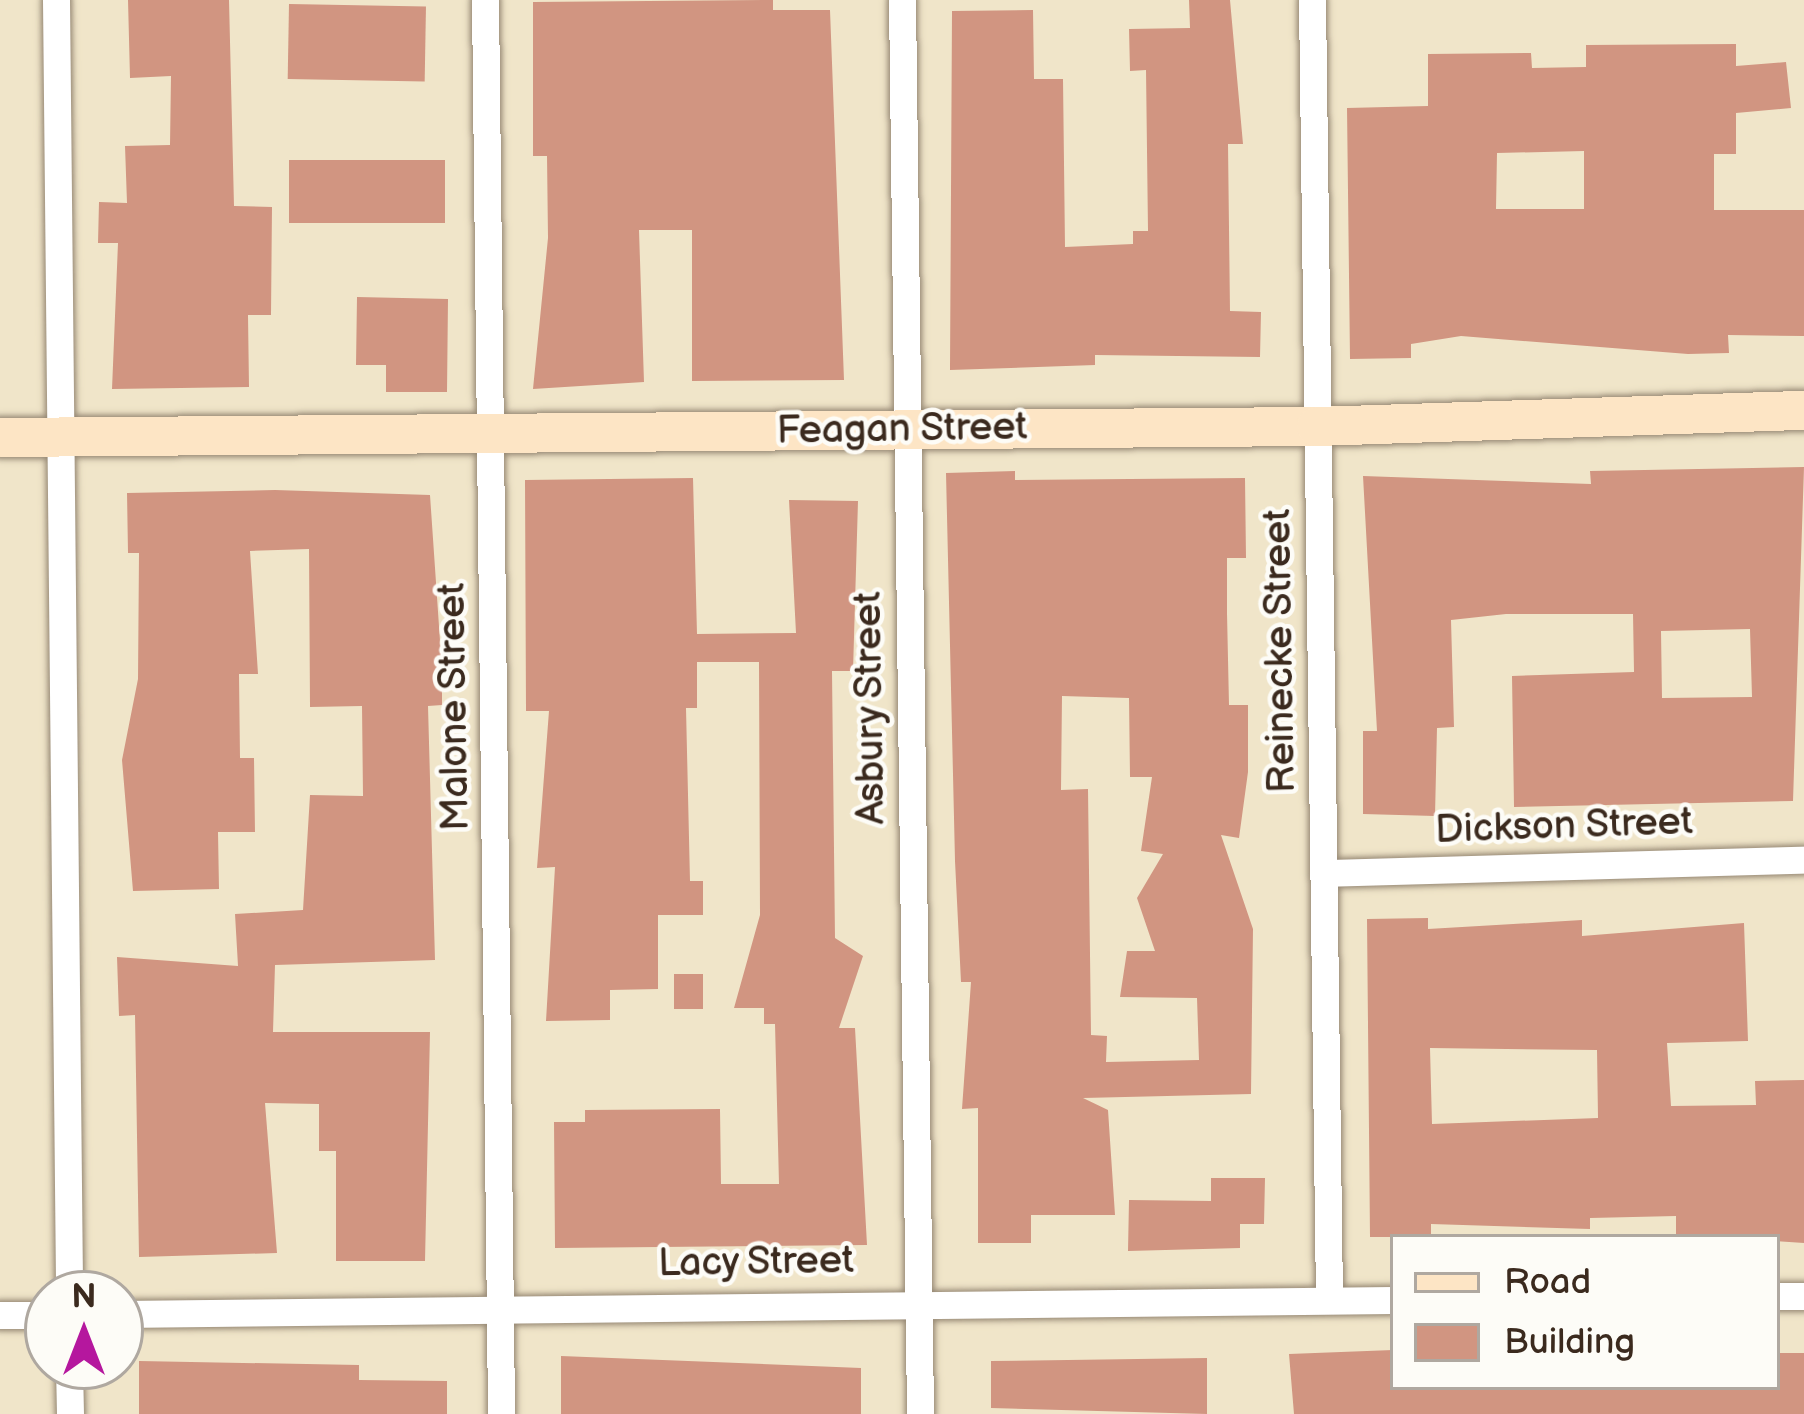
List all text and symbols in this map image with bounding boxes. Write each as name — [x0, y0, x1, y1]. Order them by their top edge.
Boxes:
street label: Feagan Street — [776, 404, 1028, 456]
street label: Reinecke Street — [1255, 508, 1307, 794]
street label: Malone Street — [429, 582, 481, 832]
street label: Asbury Street — [846, 589, 896, 827]
street label: Dickson Street — [1434, 799, 1694, 855]
legend — [1390, 1234, 1780, 1390]
street label: Lacy Street — [656, 1238, 856, 1288]
text: Road — [1504, 1261, 1591, 1304]
north arrow — [24, 1270, 144, 1390]
text: N — [72, 1277, 96, 1317]
text: Building — [1504, 1321, 1635, 1364]

